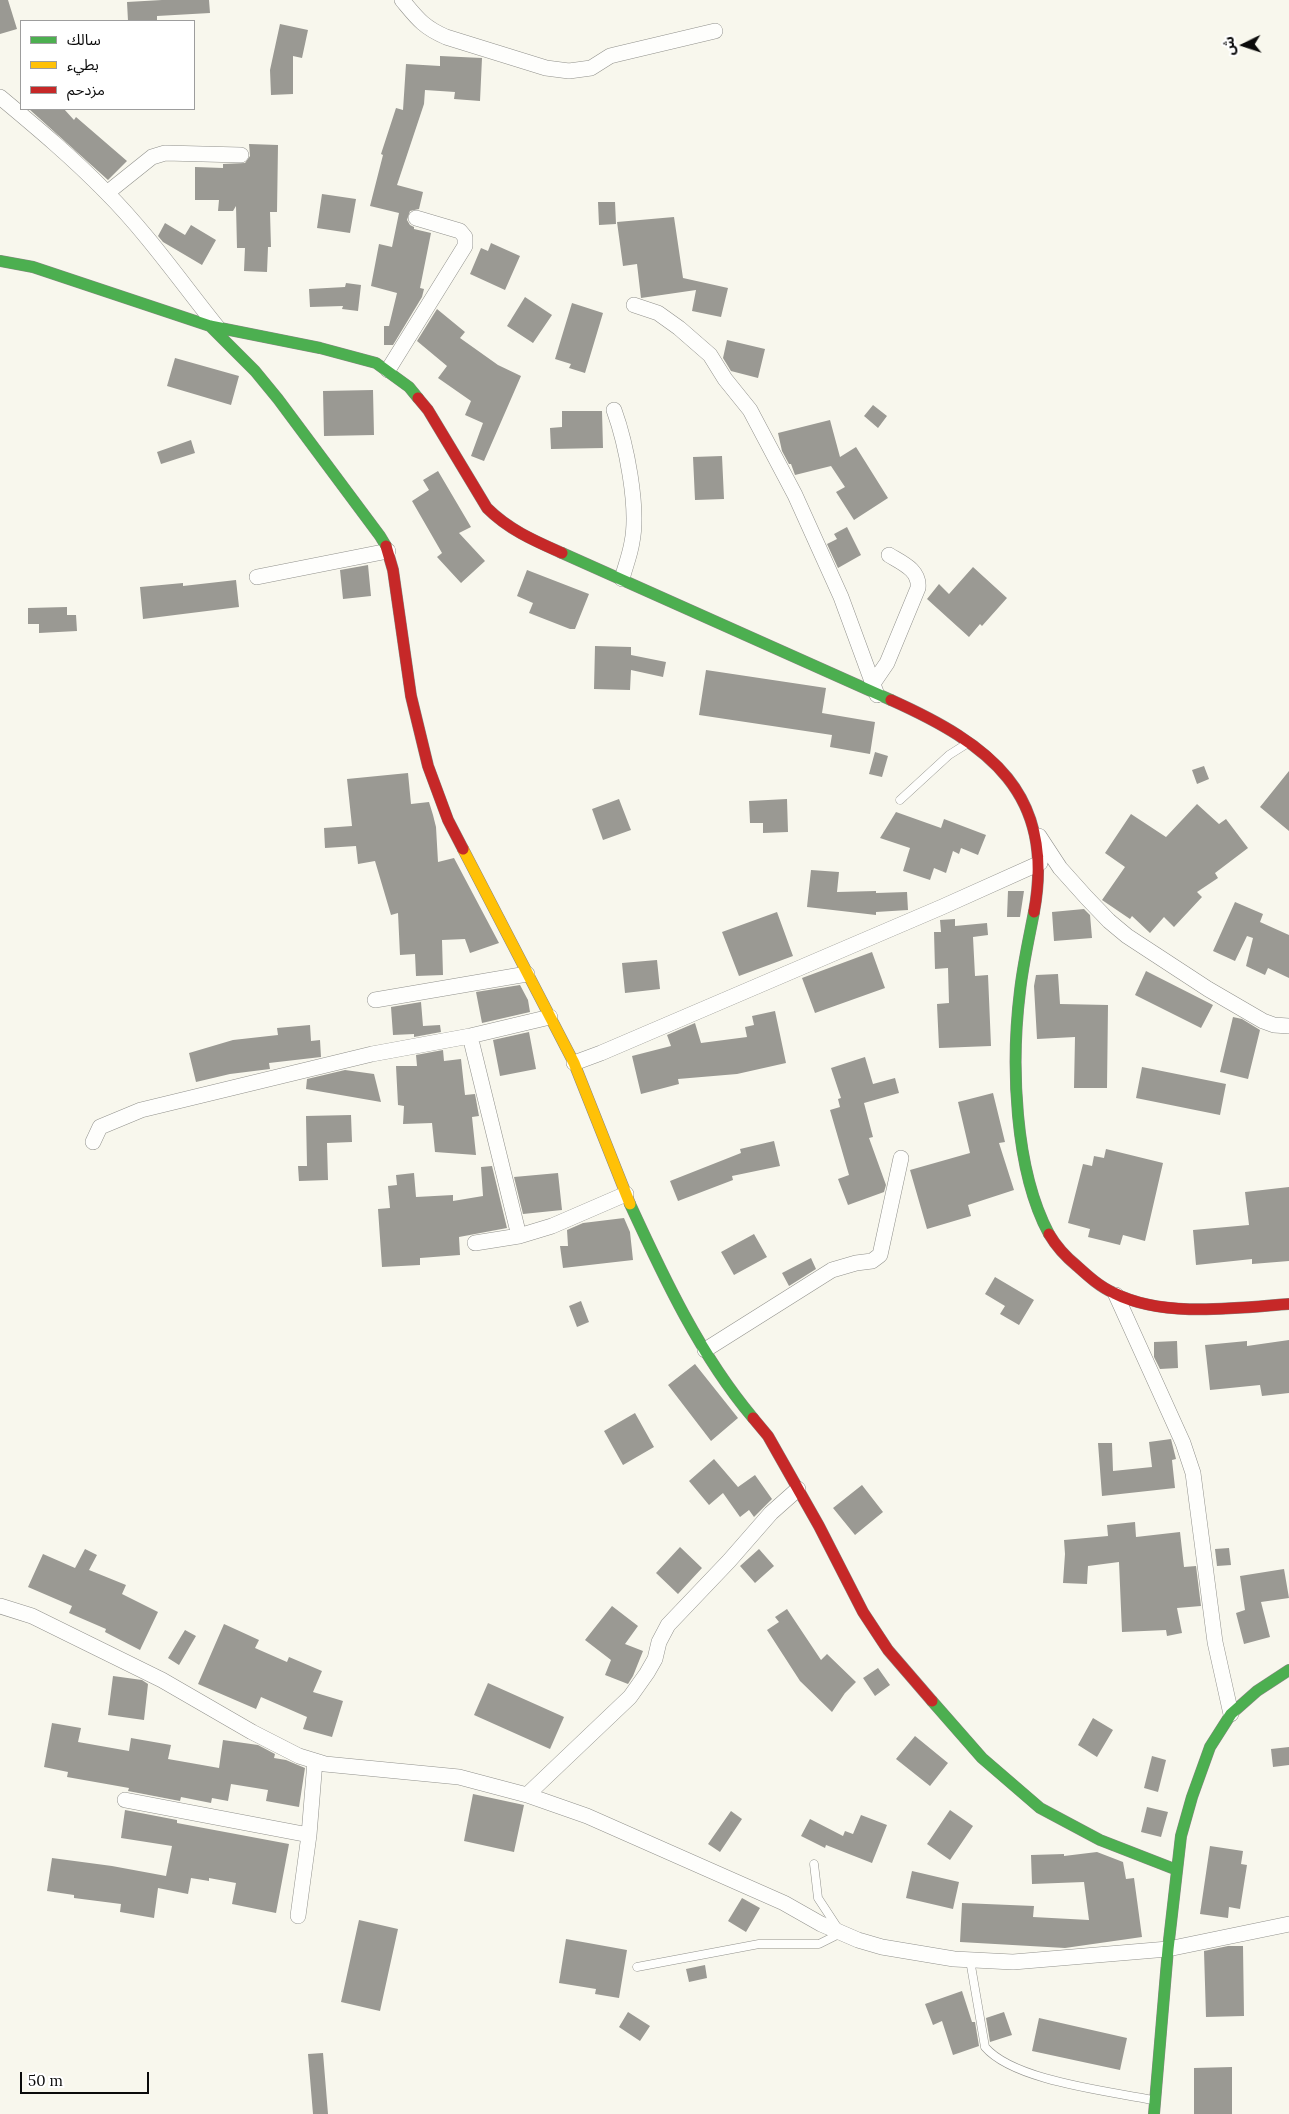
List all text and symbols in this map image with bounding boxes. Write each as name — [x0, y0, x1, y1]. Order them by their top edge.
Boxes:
legend — [20, 20, 195, 110]
north arrow — [1219, 20, 1269, 70]
text: سالك — [67, 30, 101, 49]
text: ش — [1219, 36, 1239, 56]
text: بطيء — [67, 55, 99, 74]
text: مزدحم — [67, 80, 105, 99]
scale bar — [22, 2062, 151, 2094]
text: 50 m — [28, 2071, 63, 2090]

